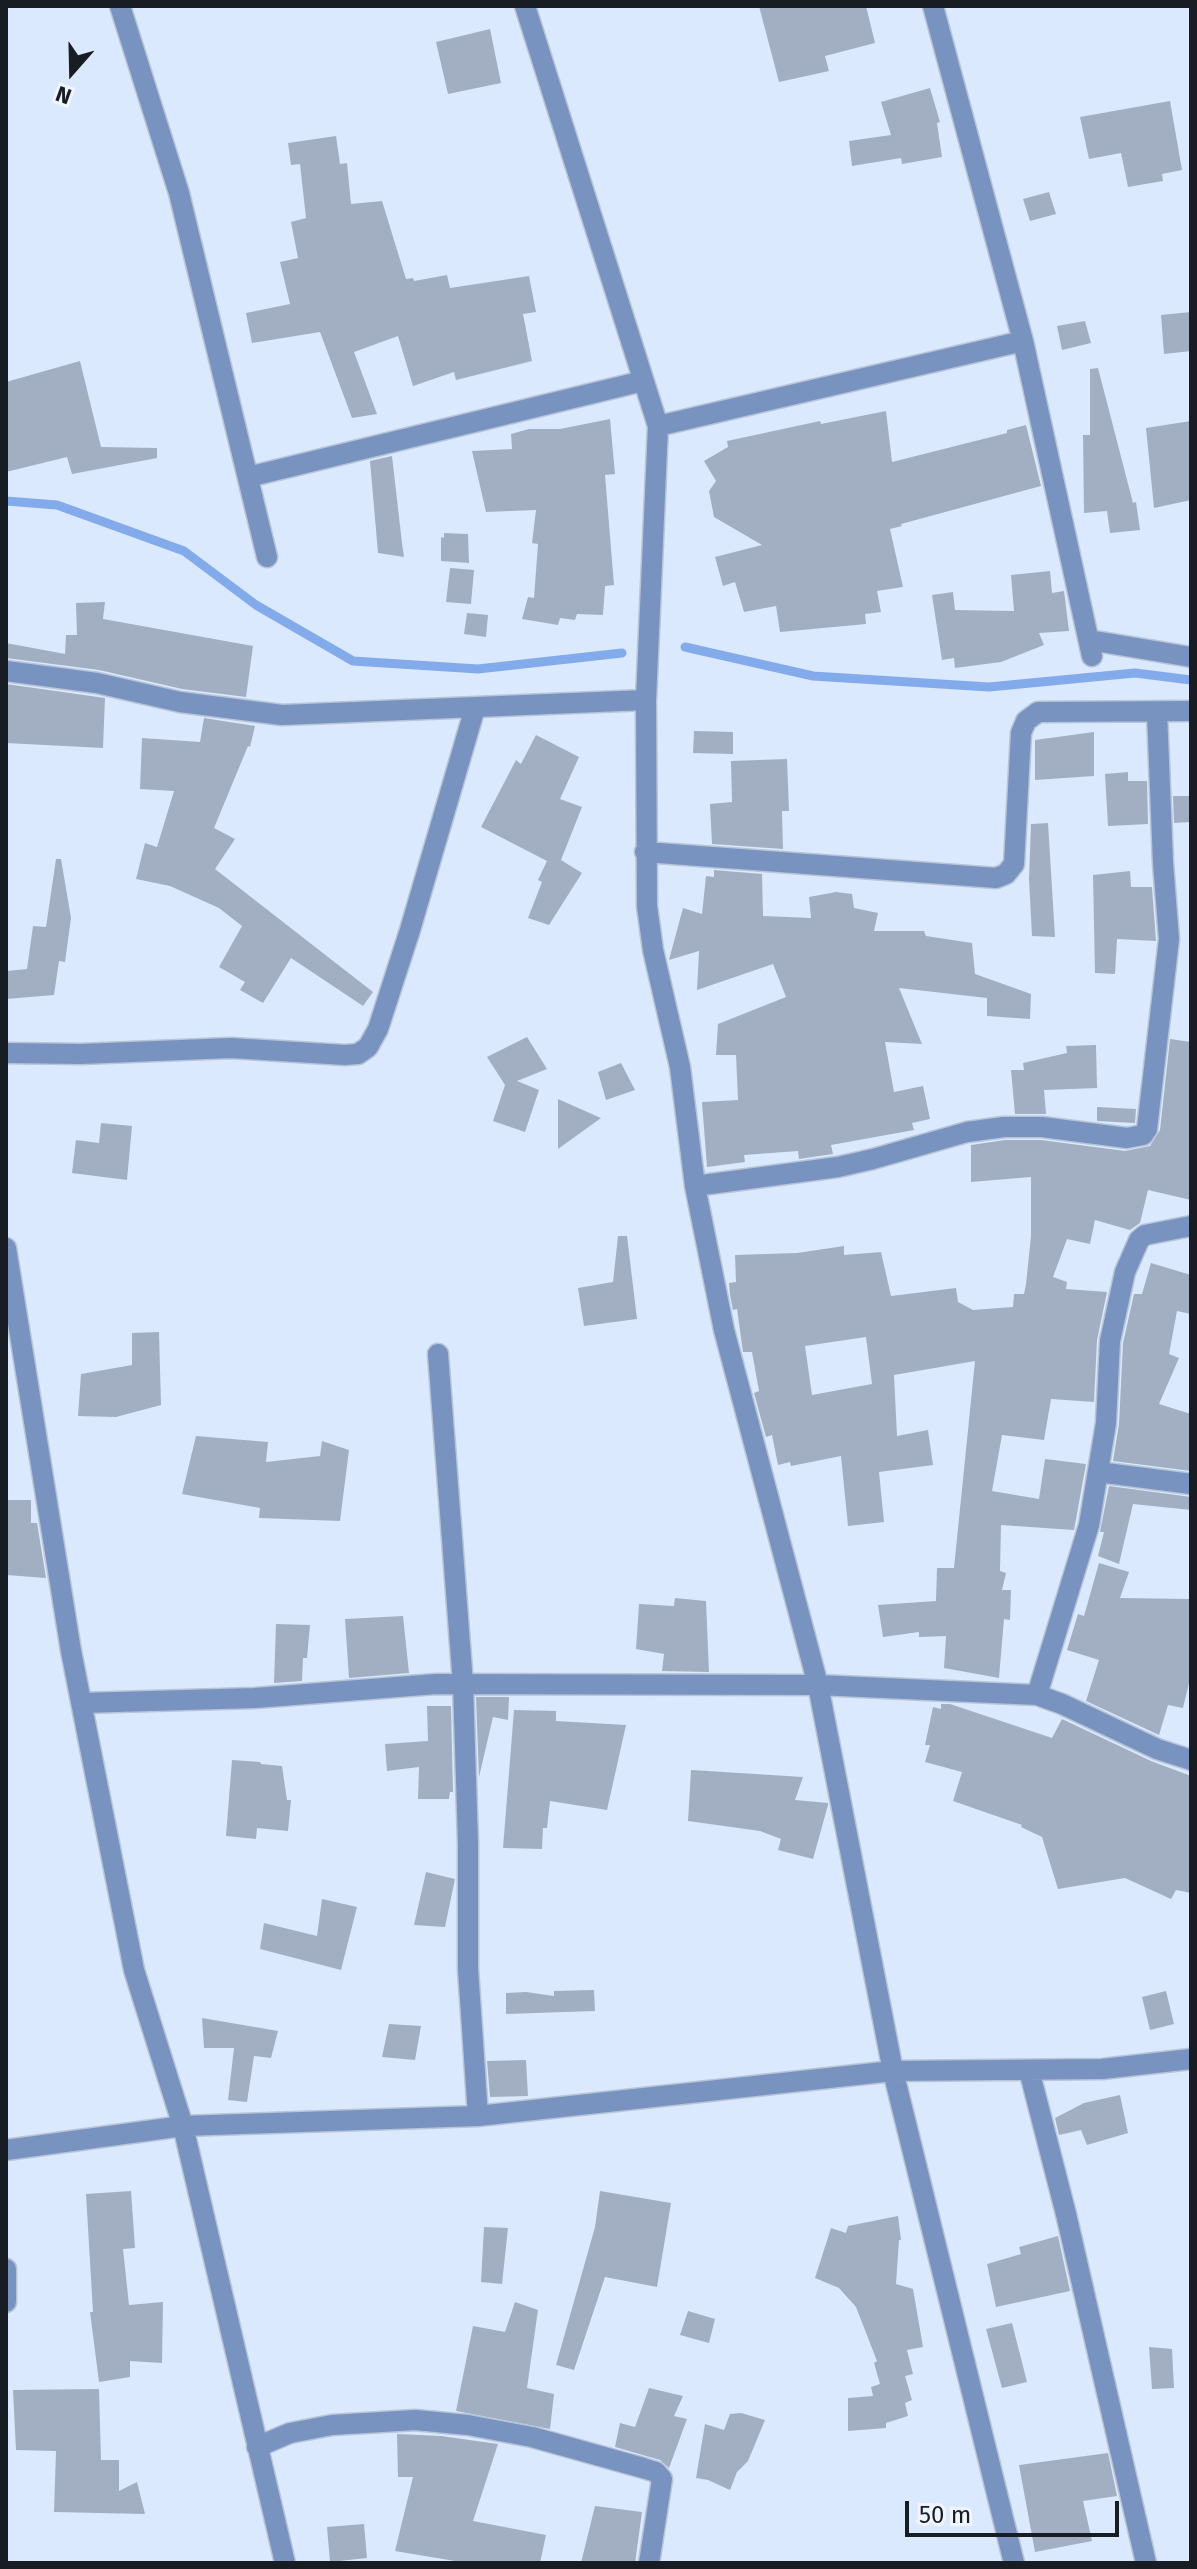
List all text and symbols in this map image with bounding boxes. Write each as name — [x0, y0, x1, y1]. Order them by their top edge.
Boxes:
north arrow — [32, 32, 112, 112]
text: N — [52, 80, 75, 110]
scale bar — [909, 2485, 1123, 2535]
text: 50 m — [919, 2501, 971, 2529]

